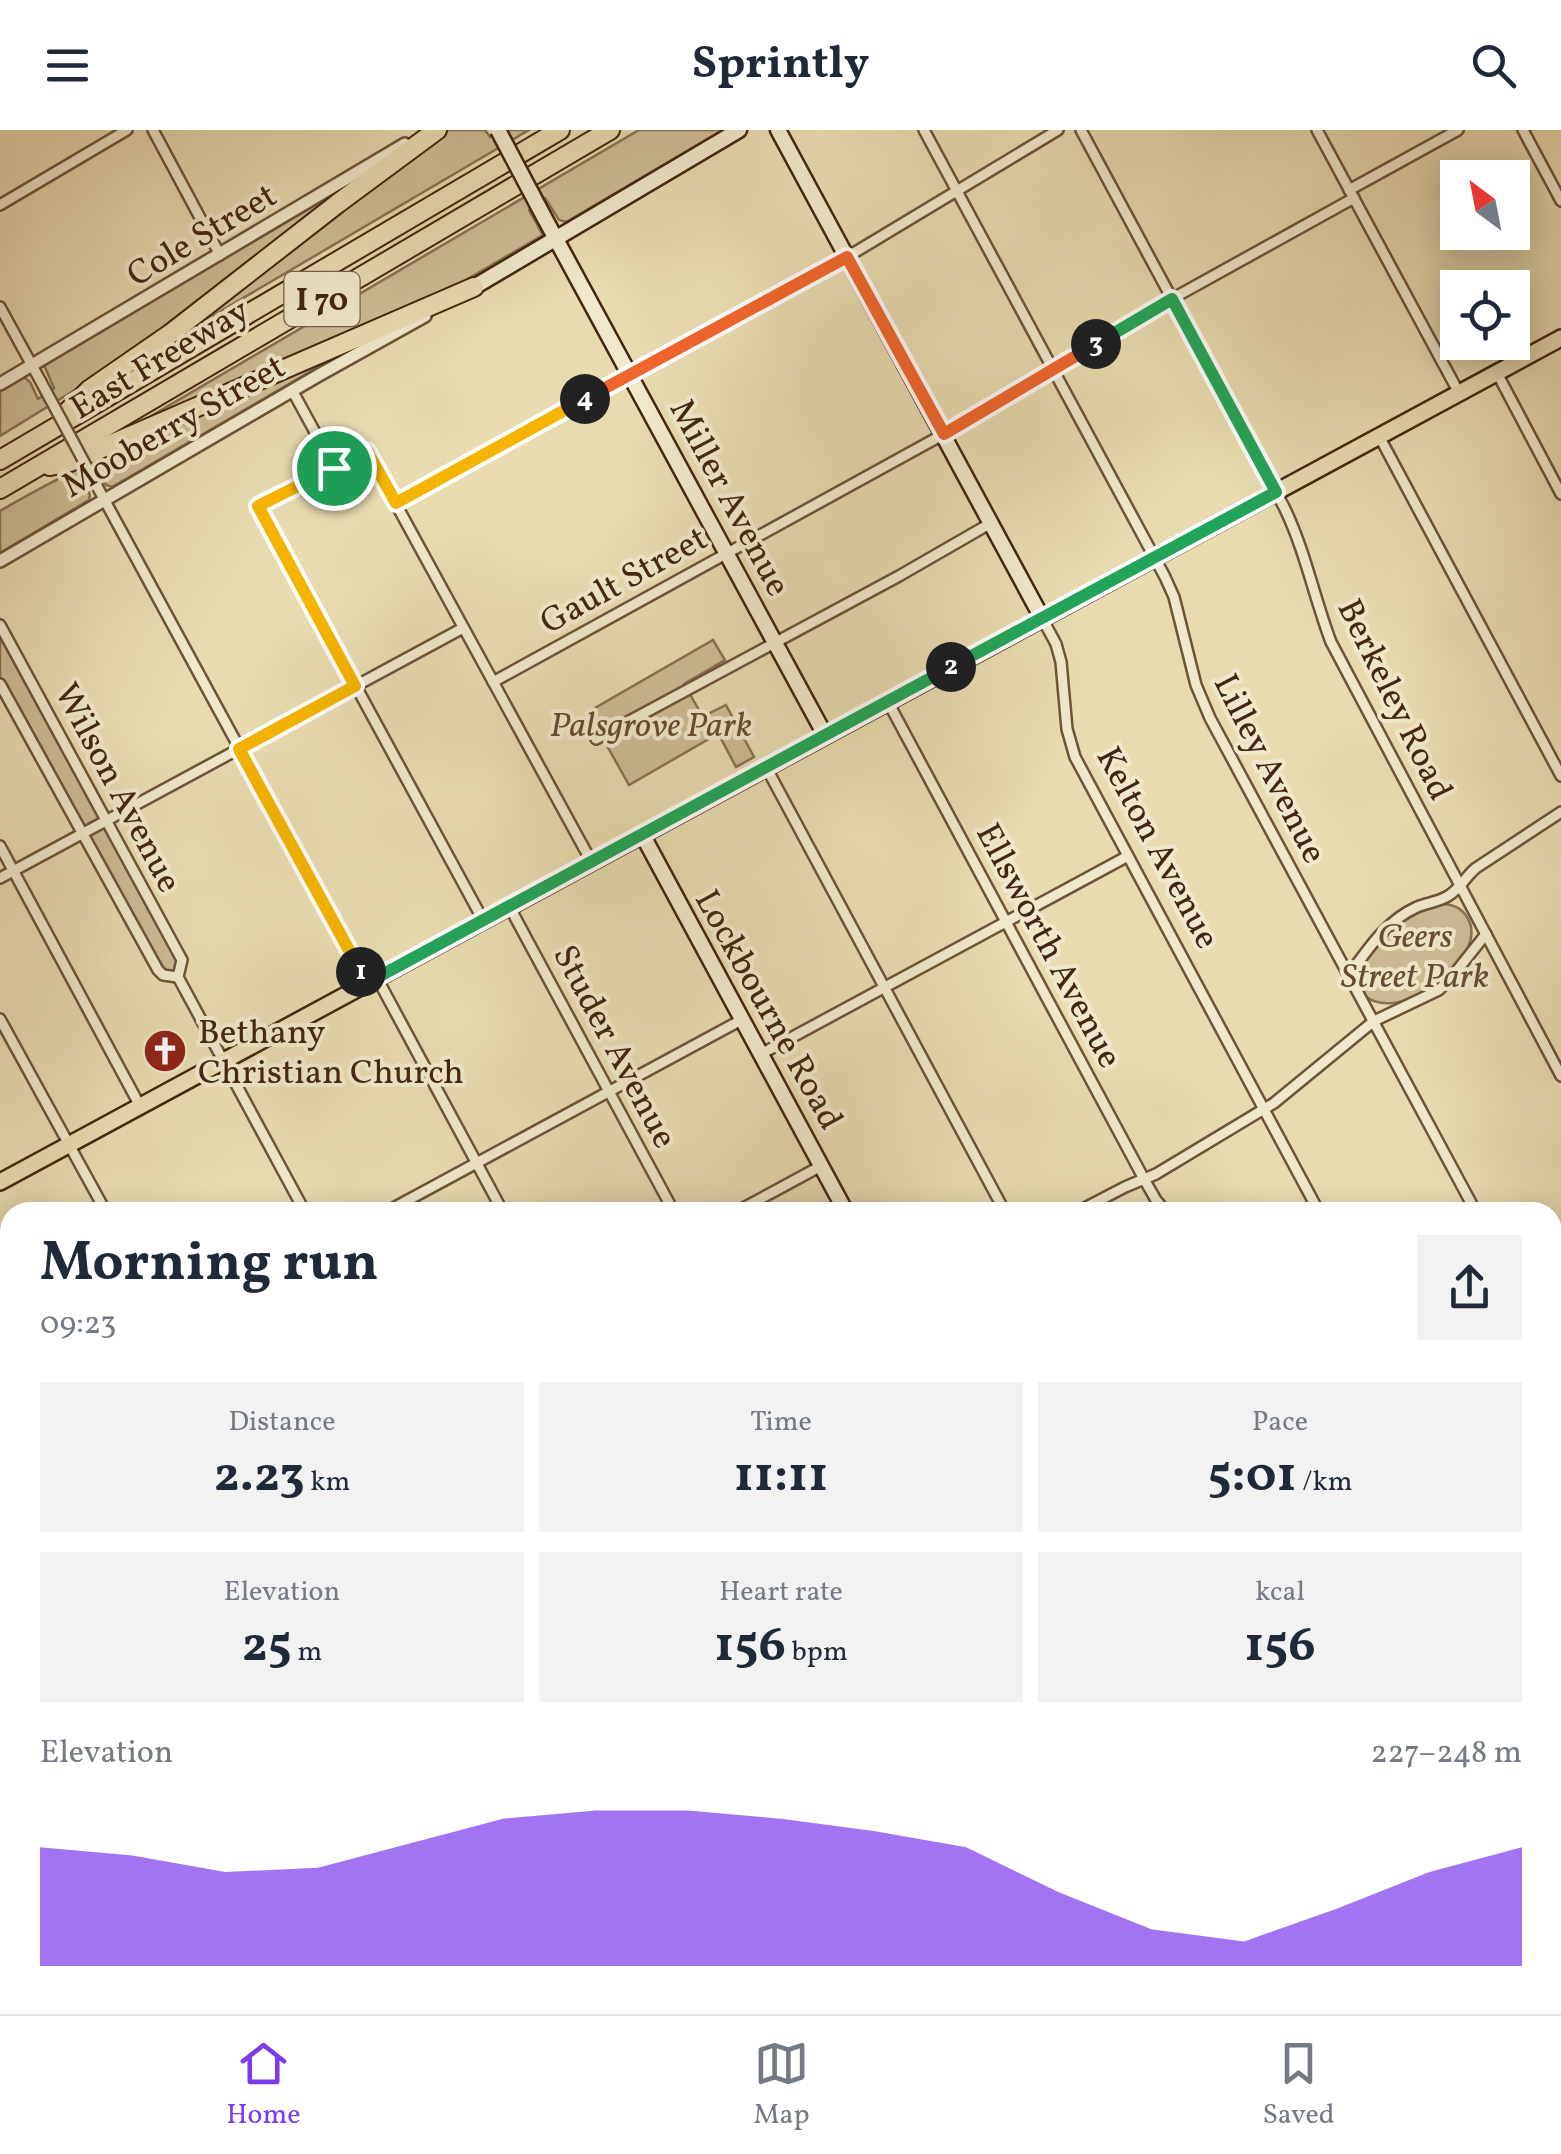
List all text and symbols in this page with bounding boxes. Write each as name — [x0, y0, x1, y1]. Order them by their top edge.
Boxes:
text: Sprintly — [692, 34, 869, 97]
icon: menu — [40, 38, 95, 93]
icon: search — [1466, 38, 1521, 93]
north arrow — [1440, 160, 1530, 250]
map controls — [1440, 160, 1530, 360]
street label: Cole Street — [119, 173, 286, 300]
button: locate — [1440, 270, 1530, 360]
road number: I 70 — [284, 272, 360, 326]
street label: East Freeway — [62, 288, 259, 433]
pin: 3 — [1071, 319, 1121, 369]
text: 3 — [1089, 324, 1103, 363]
street label: Mooberry Street — [54, 344, 295, 511]
pin: 4 — [560, 374, 610, 424]
text: 4 — [577, 379, 593, 418]
street label: Miller Avenue — [656, 391, 800, 605]
pin — [292, 426, 377, 511]
icon: arrive — [307, 441, 362, 496]
street label: Gault Street — [532, 516, 717, 647]
street label: Berkeley Road — [1324, 591, 1463, 809]
pin: 2 — [926, 642, 976, 692]
text: 2 — [944, 647, 958, 686]
street label: Lilley Avenue — [1200, 666, 1337, 872]
street label: Wilson Avenue — [41, 675, 192, 902]
park label: Palsgrove Park — [550, 703, 752, 751]
street label: Kelton Avenue — [1083, 739, 1230, 958]
street label: Ellsworth Avenue — [963, 816, 1132, 1077]
street label: Lockbourne Road — [681, 882, 853, 1139]
park label: Geers Street Park — [1341, 914, 1489, 1002]
street label: Studer Avenue — [540, 937, 687, 1157]
pin: 1 — [336, 947, 386, 997]
text: 1 — [355, 952, 367, 991]
place label: Bethany Christian Church — [198, 1010, 464, 1098]
church icon: Bethany Christian Church — [142, 1028, 188, 1074]
text: Morning run — [40, 1227, 379, 1303]
button: share — [1417, 1235, 1522, 1340]
text: 09:23 — [40, 1303, 116, 1347]
text: Distance — [228, 1403, 336, 1442]
text: Time — [750, 1403, 812, 1442]
text: Pace — [1252, 1403, 1308, 1442]
text: 2.23 — [214, 1442, 305, 1512]
text: 11:11 — [734, 1442, 828, 1512]
text: 5:01 — [1207, 1442, 1297, 1512]
text: km — [305, 1463, 350, 1502]
text: /km — [1297, 1463, 1353, 1502]
text: Elevation — [224, 1573, 340, 1612]
text: Heart rate — [719, 1573, 843, 1612]
text: kcal — [1255, 1573, 1305, 1612]
text: 25 — [242, 1612, 292, 1682]
text: 156 — [714, 1612, 786, 1682]
text: 156 — [1244, 1612, 1316, 1682]
text: m — [292, 1633, 322, 1672]
text: bpm — [786, 1633, 848, 1672]
text: Elevation — [40, 1732, 173, 1776]
text: 227–248 m — [1370, 1732, 1522, 1776]
tab: Home — [226, 2036, 301, 2135]
tab: Map — [753, 2036, 809, 2135]
tab: Saved — [1262, 2036, 1335, 2135]

